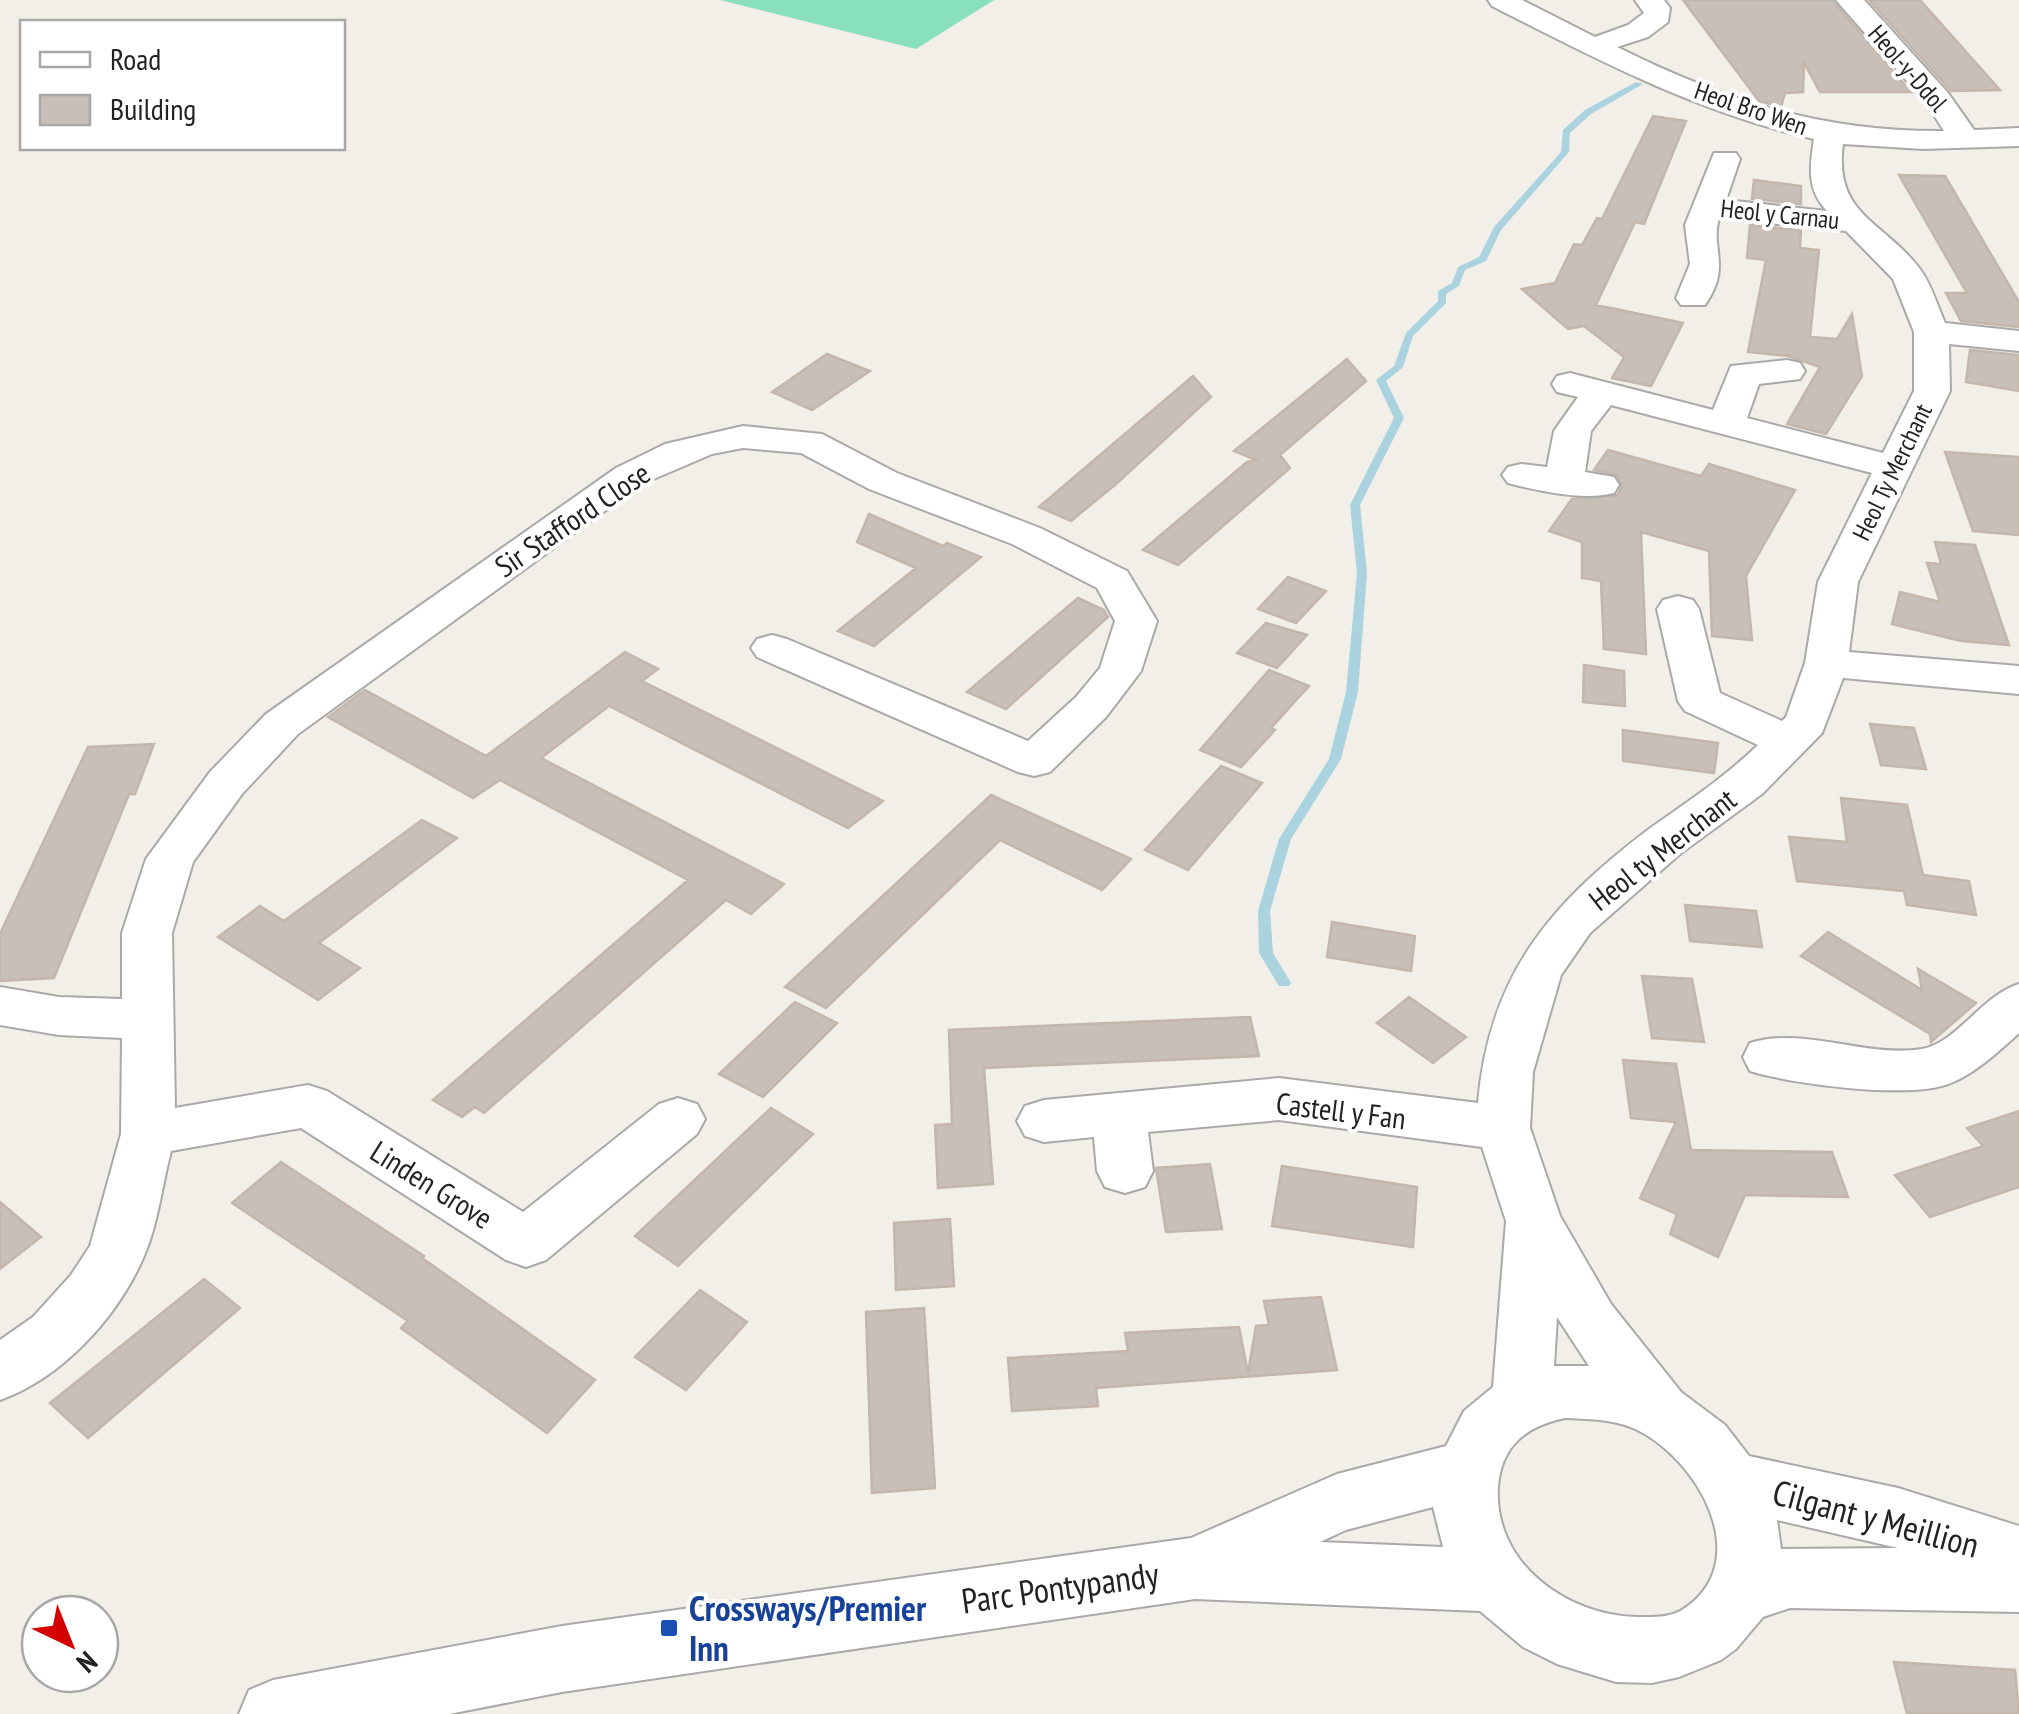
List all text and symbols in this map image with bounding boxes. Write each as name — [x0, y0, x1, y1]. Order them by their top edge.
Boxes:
street label: Heol-y-Ddol — [1862, 18, 1955, 118]
legend — [20, 20, 345, 150]
text: Road — [110, 39, 161, 78]
street label: Heol Bro Wen — [1690, 74, 1812, 142]
text: Building — [110, 89, 196, 128]
street label: Heol y Carnau — [1719, 192, 1841, 236]
street label: Heol Ty Merchant — [1845, 398, 1939, 546]
street label: Sir Stafford Close — [487, 453, 657, 585]
street label: Heol ty Merchant — [1580, 779, 1744, 919]
street label: Castell y Fan — [1274, 1083, 1408, 1137]
street label: Linden Grove — [364, 1131, 500, 1237]
street label: Cilgant y Meillion — [1768, 1468, 1984, 1568]
street label: Parc Pontypandy — [959, 1550, 1162, 1624]
place label: Crossways/Premier Inn — [689, 1585, 927, 1671]
north arrow — [20, 1594, 120, 1694]
marker: Crossways/Premier Inn — [658, 1617, 680, 1639]
text: N — [69, 1644, 106, 1681]

